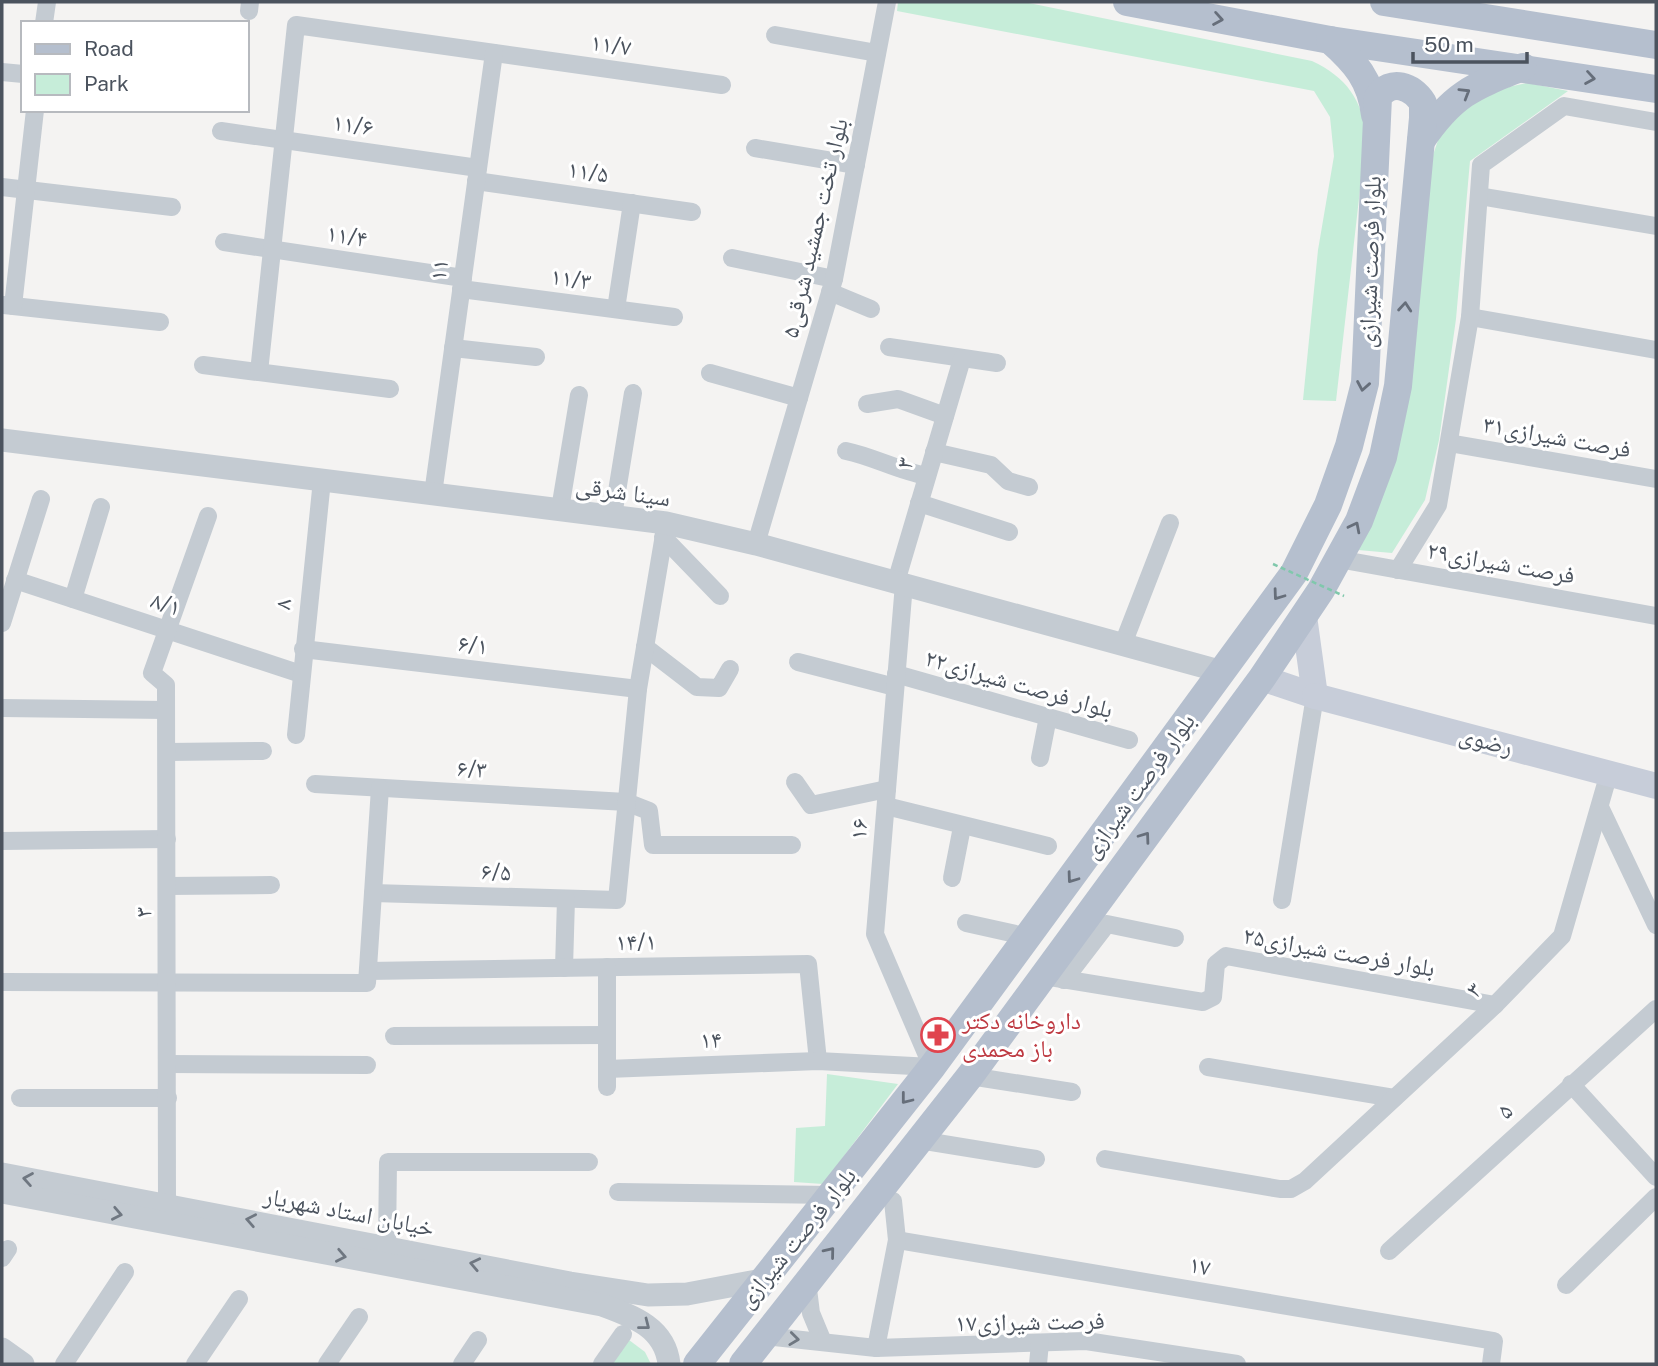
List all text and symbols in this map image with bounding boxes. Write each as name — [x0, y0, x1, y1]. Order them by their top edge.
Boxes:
one-way arrow — [1212, 11, 1224, 26]
legend — [21, 21, 248, 112]
scale bar — [1413, 21, 1527, 65]
street label: ۱۱/۷ — [589, 27, 633, 61]
text: 50 m — [1424, 32, 1474, 57]
text: Road — [84, 36, 134, 61]
one-way arrow — [1584, 70, 1596, 85]
text: Park — [84, 71, 129, 96]
one-way arrow — [1457, 89, 1470, 102]
street label: ۱۱/۶ — [331, 107, 375, 141]
street label: بلوار تخت جمشید شرقی۵ — [775, 116, 854, 340]
street label: ۱۱/۵ — [566, 154, 610, 188]
street label: بلوار فرصت شیرازی — [1352, 175, 1387, 349]
street label: ۱۱/۴ — [325, 218, 369, 252]
street label: ۱۱ — [423, 257, 453, 282]
street label: ۱۱/۳ — [549, 261, 593, 295]
one-way arrow — [1397, 302, 1412, 313]
one-way arrow — [1356, 380, 1371, 392]
street label: فرصت شیرازی۳۱ — [1481, 409, 1633, 464]
street label: ۳ — [889, 454, 919, 472]
street label: سینا شرقی — [574, 471, 672, 513]
one-way arrow — [1346, 522, 1360, 535]
street label: فرصت شیرازی۲۹ — [1425, 535, 1577, 590]
street label: ۸/۱ — [148, 585, 185, 621]
one-way arrow — [1274, 587, 1286, 600]
street label: ۸ — [268, 597, 297, 611]
street label: ۶/۱ — [457, 628, 490, 660]
street label: بلوار فرصت شیرازی۲۲ — [922, 643, 1116, 724]
street label: بلوار فرصت شیرازی — [1076, 707, 1201, 864]
street label: رضوی — [1456, 719, 1516, 762]
street label: ۶/۳ — [456, 753, 488, 783]
street label: ۱۶ — [843, 817, 873, 841]
one-way arrow — [1137, 832, 1149, 845]
street label: ۶/۵ — [481, 856, 511, 886]
one-way arrow — [1068, 870, 1080, 883]
street label: ۳ — [128, 907, 156, 917]
street label: بلوار فرصت شیرازی۲۵ — [1241, 920, 1437, 983]
street label: ۱۴/۱ — [615, 927, 657, 955]
street label: ۳ — [1460, 975, 1487, 1003]
place label: داروخانه دکتر باز محمدی — [961, 1006, 1081, 1063]
pharmacy icon: داروخانه دکتر باز محمدی — [919, 1016, 957, 1054]
street label: ۱۴ — [700, 1025, 722, 1053]
one-way arrow — [902, 1092, 915, 1104]
street label: ۵ — [1491, 1096, 1518, 1124]
street label: بلوار فرصت شیرازی — [731, 1162, 862, 1314]
one-way arrow — [22, 1172, 33, 1187]
street label: خیابان استاد شهریار — [261, 1181, 437, 1242]
one-way arrow — [111, 1205, 123, 1220]
one-way arrow — [245, 1213, 257, 1228]
one-way arrow — [335, 1247, 347, 1262]
one-way arrow — [821, 1248, 834, 1260]
street label: ۱۷ — [1187, 1249, 1213, 1281]
one-way arrow — [469, 1257, 481, 1272]
street label: ۱۷فرصت شیرازی — [955, 1306, 1105, 1337]
one-way arrow — [638, 1317, 650, 1330]
one-way arrow — [789, 1331, 800, 1346]

